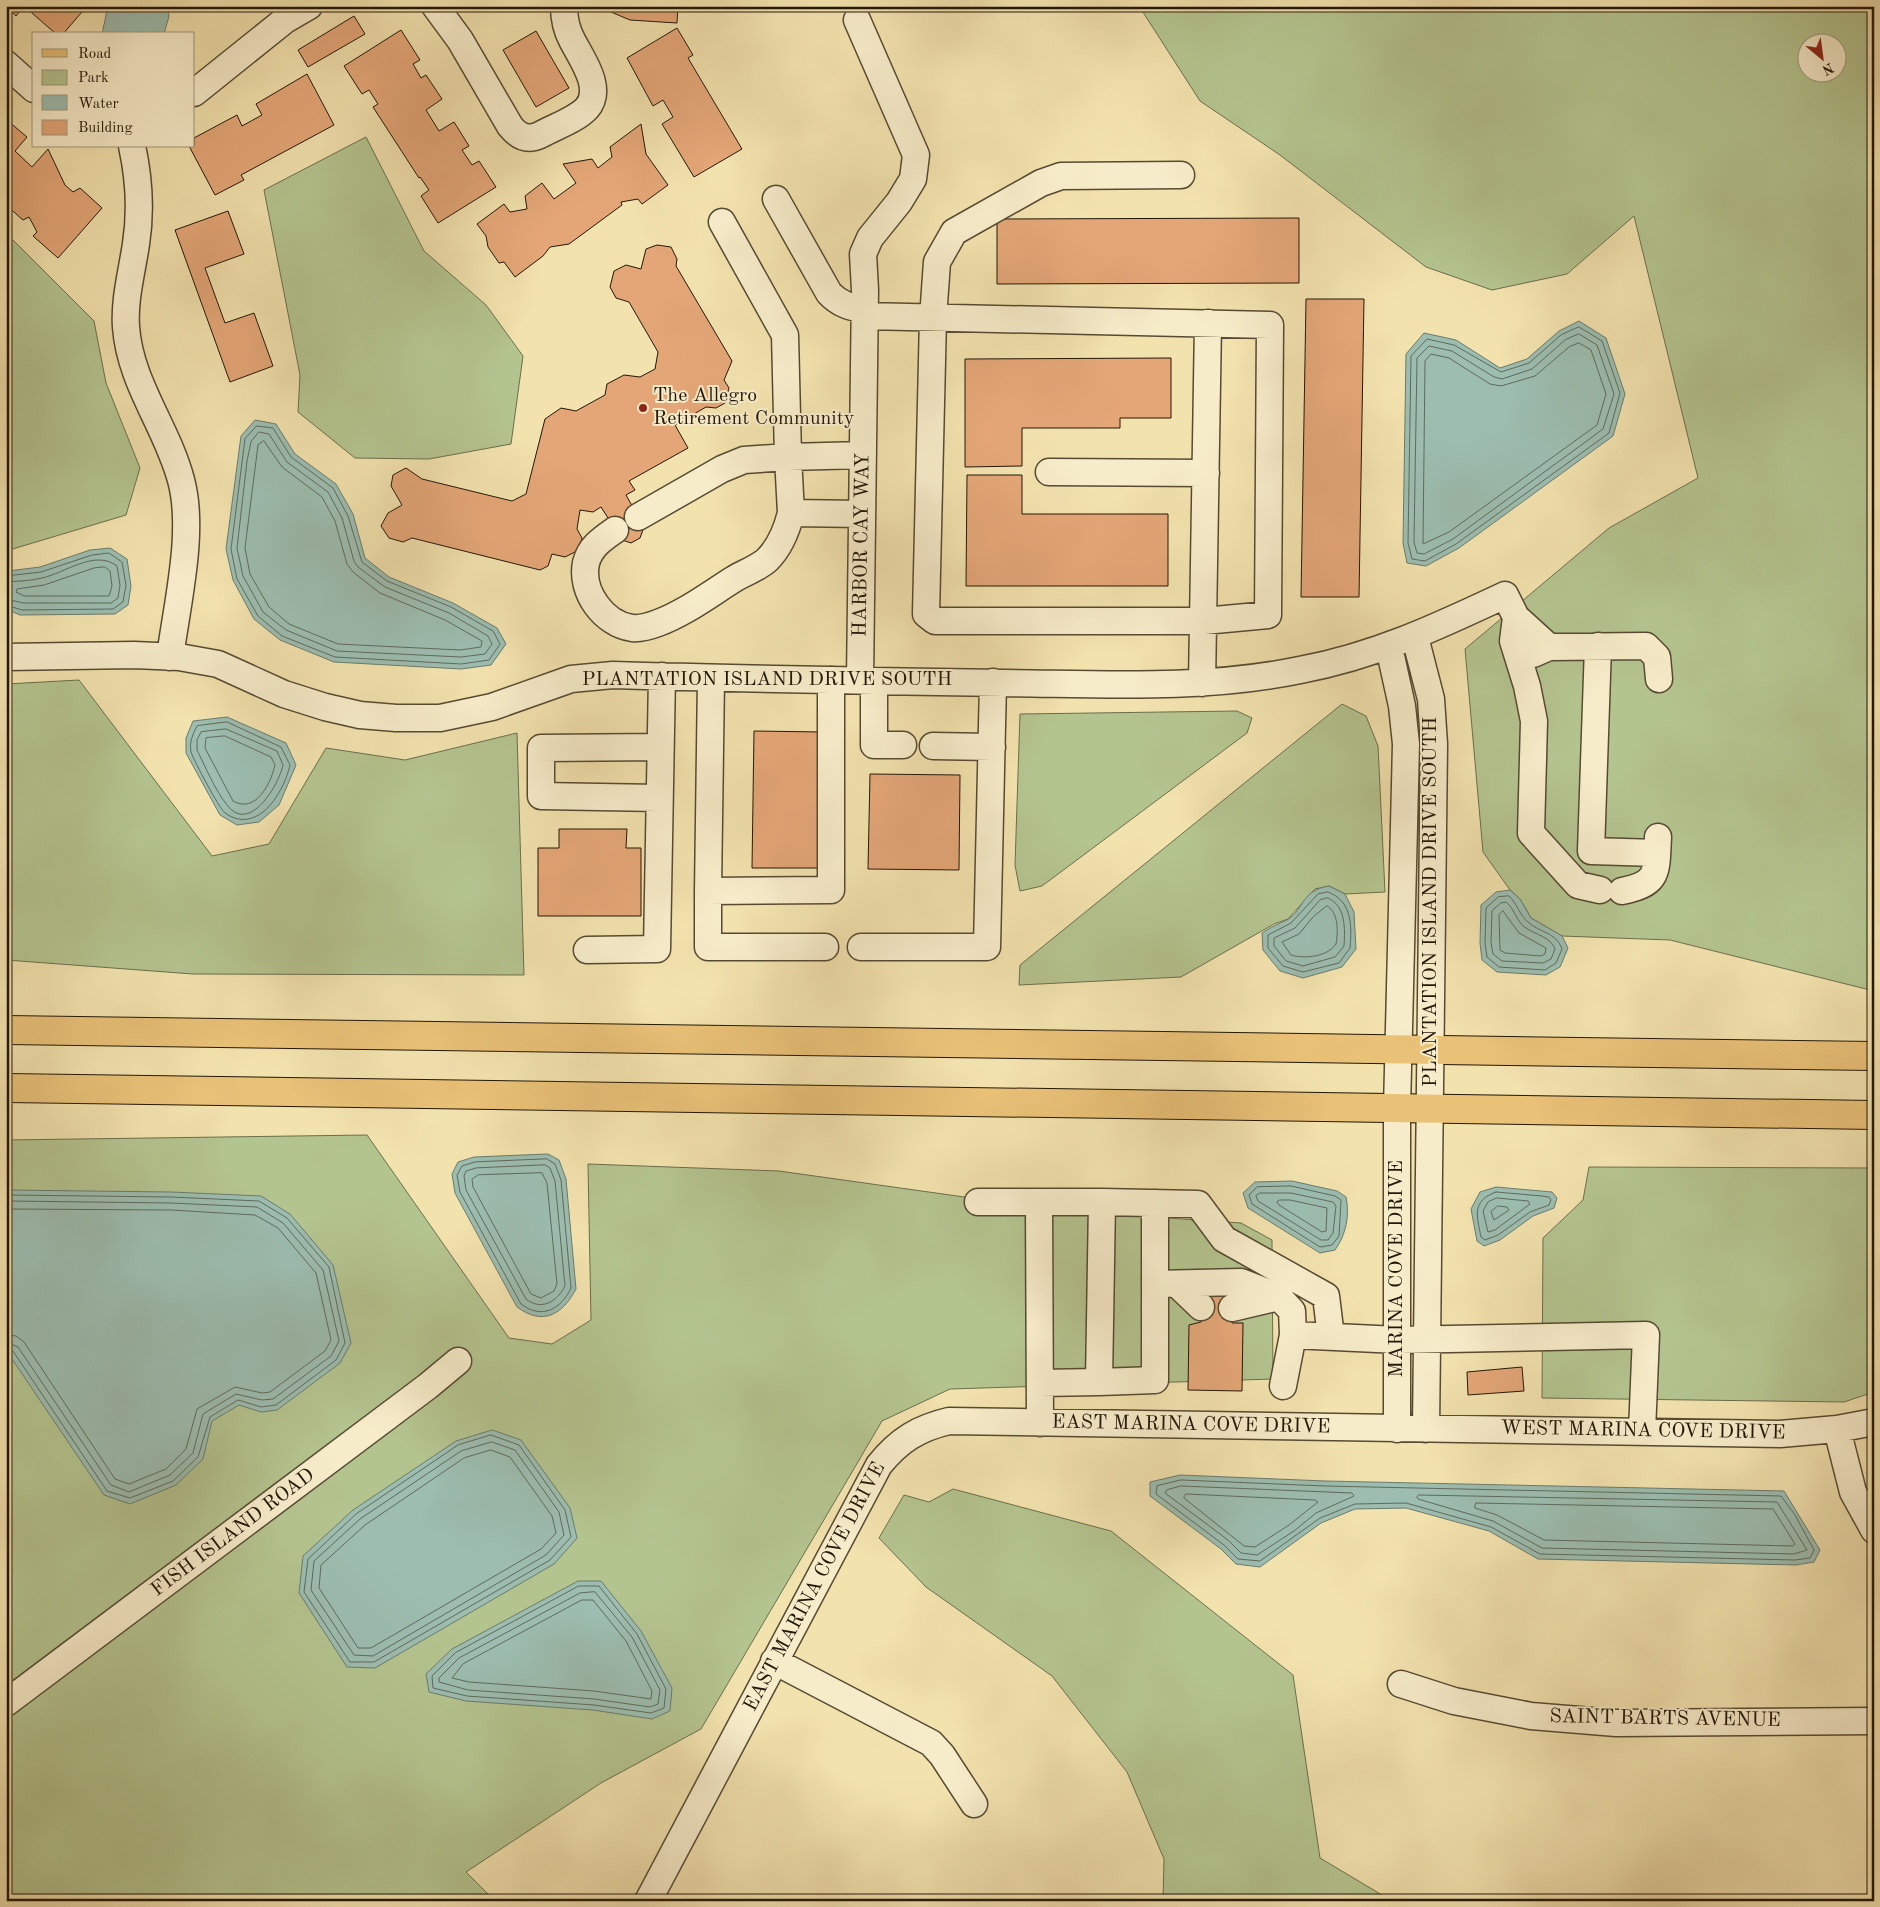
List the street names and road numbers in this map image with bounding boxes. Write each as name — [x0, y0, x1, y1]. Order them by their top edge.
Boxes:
street label: HARBOR CAY WAY — [850, 452, 874, 637]
street label: PLANTATION ISLAND DRIVE SOUTH — [582, 670, 952, 690]
street label: PLANTATION ISLAND DRIVE SOUTH — [1421, 717, 1441, 1087]
street label: MARINA COVE DRIVE — [1387, 1160, 1407, 1378]
street label: EAST MARINA COVE DRIVE — [1051, 1413, 1331, 1437]
street label: WEST MARINA COVE DRIVE — [1500, 1419, 1786, 1443]
street label: EAST MARINA COVE DRIVE — [741, 1459, 889, 1715]
street label: FISH ISLAND ROAD — [148, 1465, 318, 1601]
street label: SAINT BARTS AVENUE — [1549, 1707, 1781, 1731]

